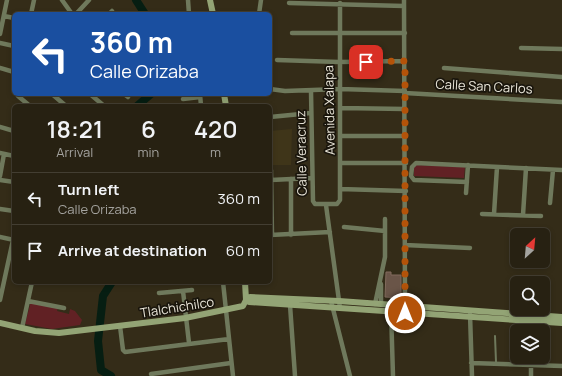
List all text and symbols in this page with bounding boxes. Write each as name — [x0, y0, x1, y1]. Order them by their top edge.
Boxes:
text: 360 m — [90, 23, 173, 61]
icon: left — [24, 28, 76, 80]
pin — [349, 45, 383, 79]
icon: arrive — [355, 51, 377, 73]
text: Calle Orizaba — [90, 59, 199, 83]
street label: Avenida Xalapa — [319, 65, 339, 155]
street label: Calle San Carlos — [435, 74, 533, 98]
street label: Calle Veracruz — [291, 110, 311, 196]
text: 18:21 — [46, 112, 103, 145]
text: 6 — [141, 112, 156, 145]
text: 420 — [194, 112, 238, 145]
text: Arrival — [56, 143, 93, 161]
text: min — [137, 143, 159, 161]
text: m — [210, 143, 221, 161]
text: Turn left — [58, 179, 120, 200]
icon: left — [24, 188, 46, 210]
text: 360 m — [218, 188, 260, 209]
text: Calle Orizaba — [58, 200, 137, 218]
north arrow — [510, 228, 550, 268]
map controls — [510, 228, 550, 364]
icon: arrive — [24, 240, 46, 262]
text: Arrive at destination — [58, 240, 207, 261]
text: 60 m — [226, 240, 260, 261]
button: search — [510, 276, 550, 316]
street label: Tlalchichilco — [139, 292, 216, 322]
position arrow — [384, 292, 426, 334]
button: layers — [510, 324, 550, 364]

